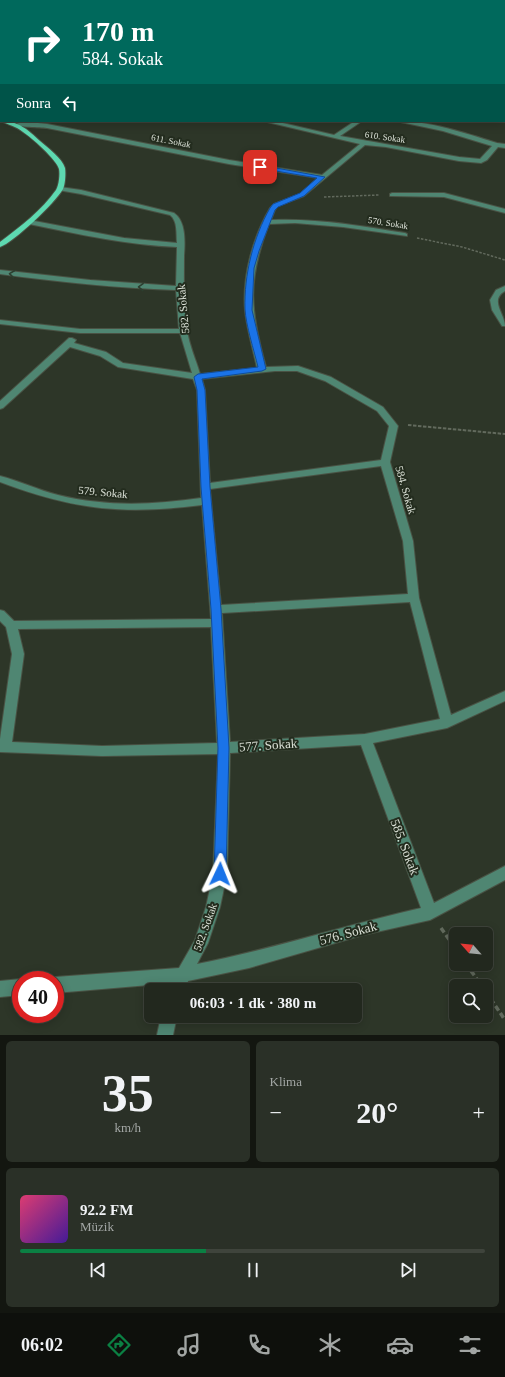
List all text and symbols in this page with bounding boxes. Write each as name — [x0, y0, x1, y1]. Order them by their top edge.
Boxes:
icon: right — [16, 16, 68, 68]
text: 170 m — [82, 16, 154, 47]
text: 584. Sokak — [82, 49, 163, 69]
icon: left — [59, 92, 81, 114]
text: Sonra — [16, 95, 51, 111]
street label: 610. Sokak — [364, 129, 406, 145]
street label: 611. Sokak — [150, 132, 192, 150]
pin — [243, 150, 277, 184]
icon: arrive — [249, 156, 271, 178]
street label: 570. Sokak — [367, 215, 409, 231]
one-way arrow — [9, 270, 15, 279]
one-way arrow — [138, 282, 144, 291]
street label: 582. Sokak — [175, 283, 191, 334]
street label: 584. Sokak — [393, 465, 419, 516]
street label: 579. Sokak — [78, 484, 129, 500]
street label: 577. Sokak — [238, 735, 298, 755]
street label: 585. Sokak — [388, 817, 423, 877]
position arrow — [199, 853, 241, 895]
street label: 582. Sokak — [191, 901, 219, 952]
street label: 576. Sokak — [318, 918, 379, 948]
north arrow — [449, 927, 493, 971]
map controls — [449, 927, 493, 1023]
speed limit sign: 40 — [12, 971, 64, 1023]
button: search — [449, 979, 493, 1023]
text: 06:03 · 1 dk · 380 m — [190, 995, 316, 1011]
text: 35 — [102, 1065, 154, 1122]
text: Klima — [270, 1074, 302, 1089]
text: 20° — [356, 1096, 398, 1129]
text: − — [270, 1100, 282, 1125]
text: + — [473, 1100, 485, 1125]
text: km/h — [114, 1120, 141, 1135]
text: 92.2 FM — [80, 1202, 133, 1218]
text: Müzik — [80, 1219, 114, 1234]
icon: previous — [87, 1259, 109, 1281]
icon: pause — [242, 1259, 264, 1281]
icon: next — [397, 1259, 419, 1281]
icon: directions — [105, 1331, 133, 1359]
icon: music — [175, 1331, 203, 1359]
icon: phone — [245, 1331, 273, 1359]
icon: climate — [316, 1331, 344, 1359]
icon: car — [386, 1331, 414, 1359]
icon: filters — [456, 1331, 484, 1359]
text: 06:02 — [21, 1335, 63, 1355]

